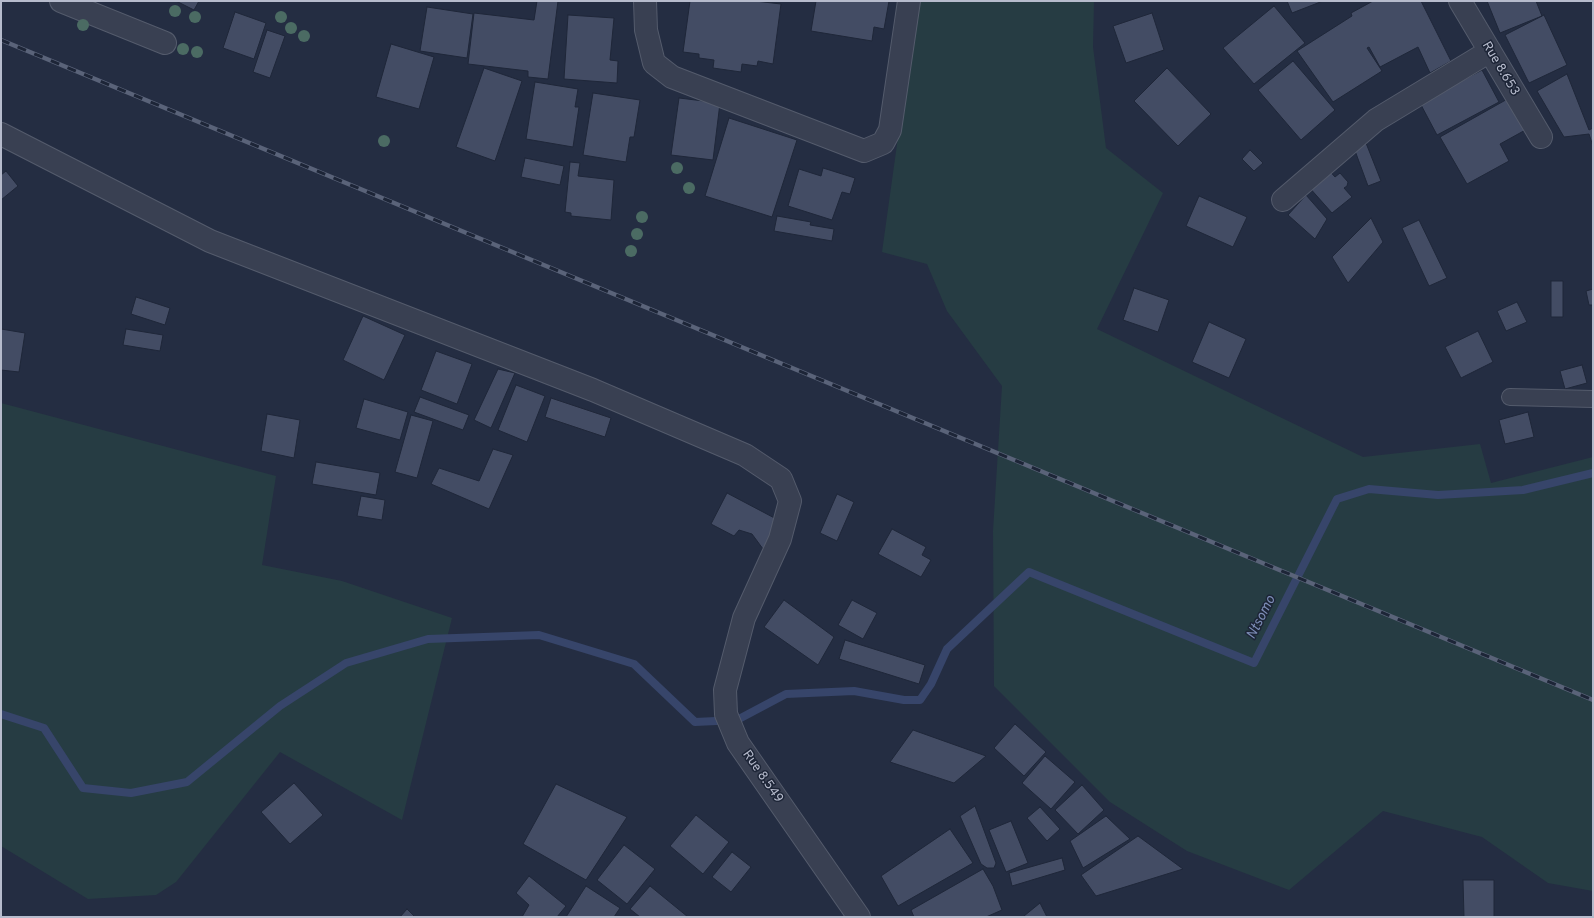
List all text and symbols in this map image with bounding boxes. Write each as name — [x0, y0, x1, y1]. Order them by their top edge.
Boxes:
street label: Rue 8.653 — [1478, 39, 1522, 99]
water label: Ntsomo — [1244, 593, 1280, 643]
street label: Rue 8.549 — [738, 748, 786, 806]

